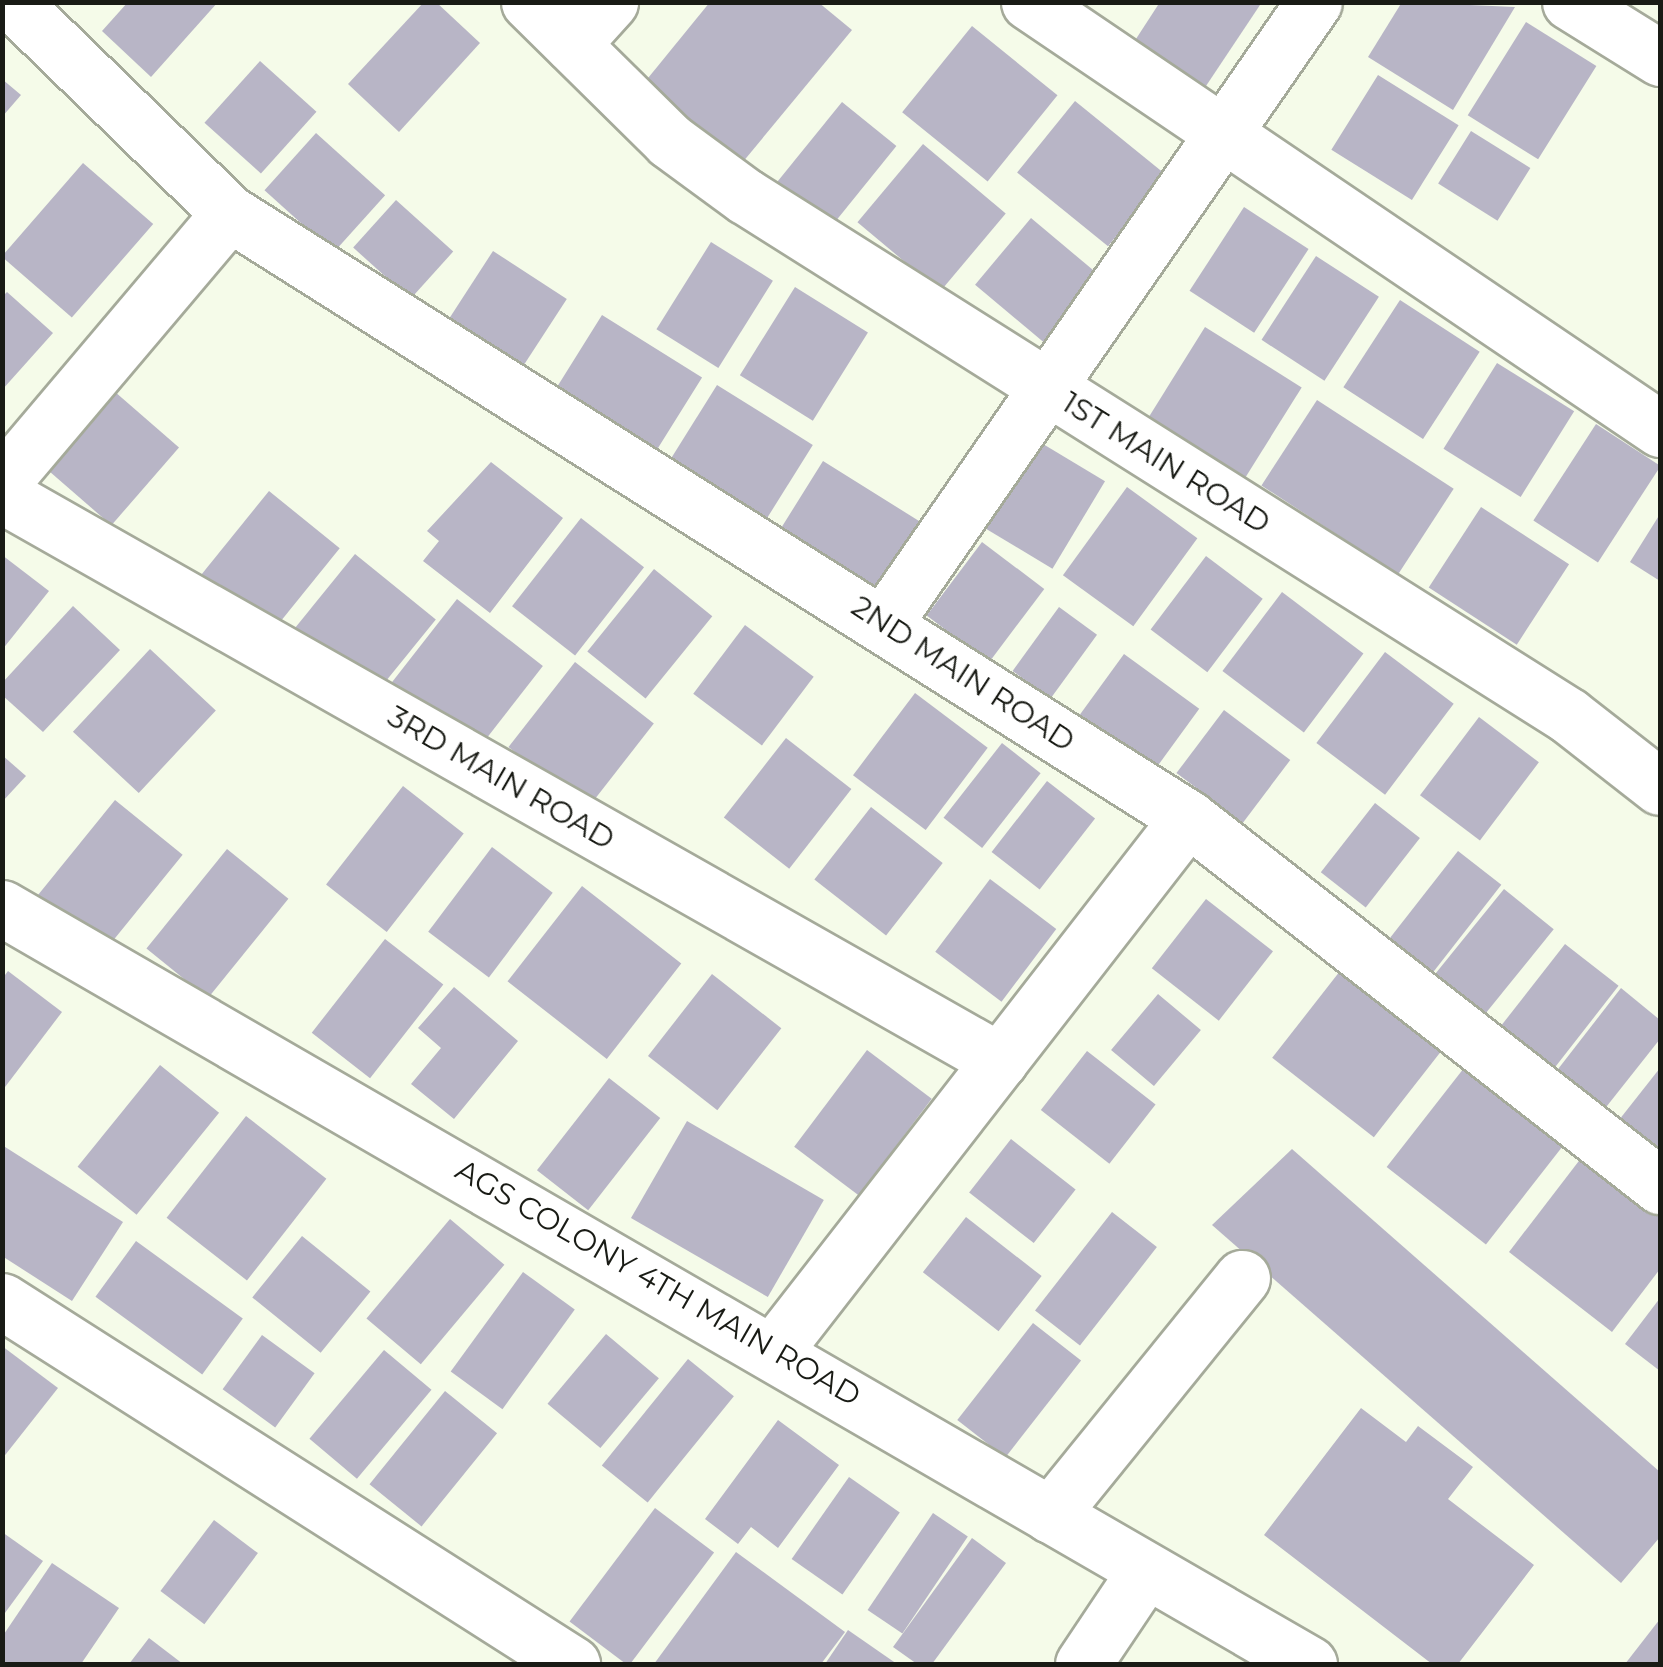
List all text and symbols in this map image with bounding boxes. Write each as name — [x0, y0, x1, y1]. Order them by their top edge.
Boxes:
street label: 1ST MAIN ROAD — [1055, 385, 1277, 541]
street label: 2ND MAIN ROAD — [845, 589, 1081, 759]
street label: 3RD MAIN ROAD — [381, 699, 621, 857]
street label: AGS COLONY 4TH MAIN ROAD — [449, 1152, 867, 1414]

